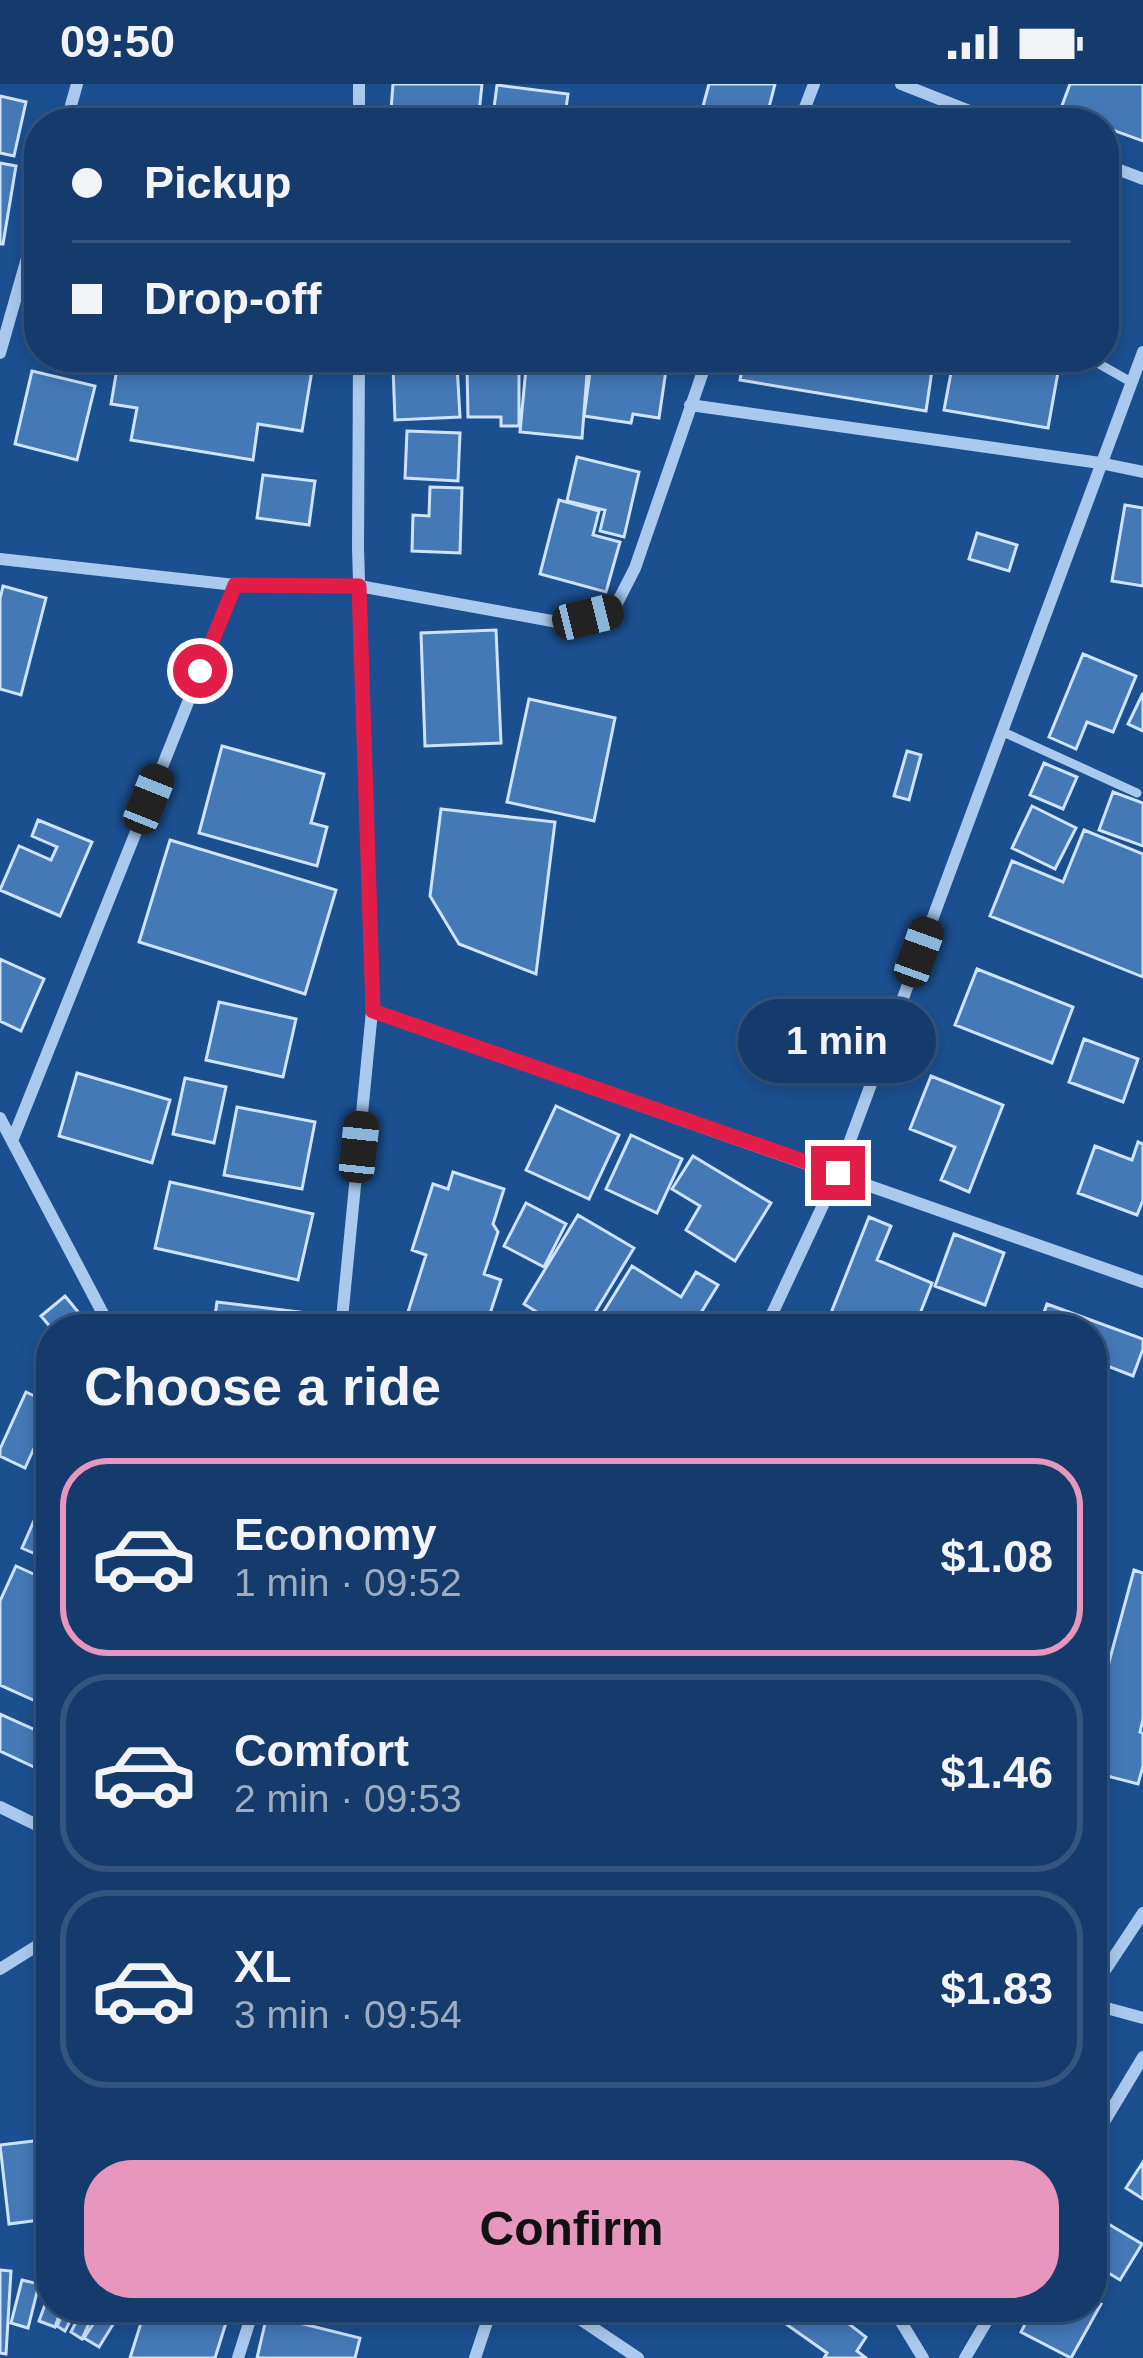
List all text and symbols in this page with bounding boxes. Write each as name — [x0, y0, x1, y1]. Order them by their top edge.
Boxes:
text: 09:50 — [60, 16, 175, 67]
text: Pickup — [144, 157, 292, 208]
text: Drop-off — [144, 273, 321, 324]
car — [549, 591, 627, 643]
route start — [173, 644, 227, 698]
car — [119, 759, 179, 839]
car — [890, 912, 948, 992]
callout: 1 min — [739, 999, 937, 1083]
text: 1 min — [786, 1019, 888, 1062]
car — [337, 1109, 381, 1185]
route end — [811, 1146, 865, 1200]
text: Choose a ride — [84, 1356, 441, 1416]
icon: car — [90, 1503, 198, 1611]
text: Economy — [234, 1509, 437, 1560]
text: $1.08 — [940, 1531, 1053, 1582]
text: 1 min · 09:52 — [234, 1561, 462, 1604]
icon: car — [90, 1719, 198, 1827]
text: Comfort — [234, 1725, 409, 1776]
text: $1.46 — [940, 1747, 1053, 1798]
text: 2 min · 09:53 — [234, 1777, 462, 1820]
icon: car — [90, 1935, 198, 2043]
text: XL — [234, 1941, 292, 1992]
text: $1.83 — [940, 1963, 1053, 2014]
text: 3 min · 09:54 — [234, 1993, 462, 2036]
button: Confirm — [84, 2160, 1059, 2298]

